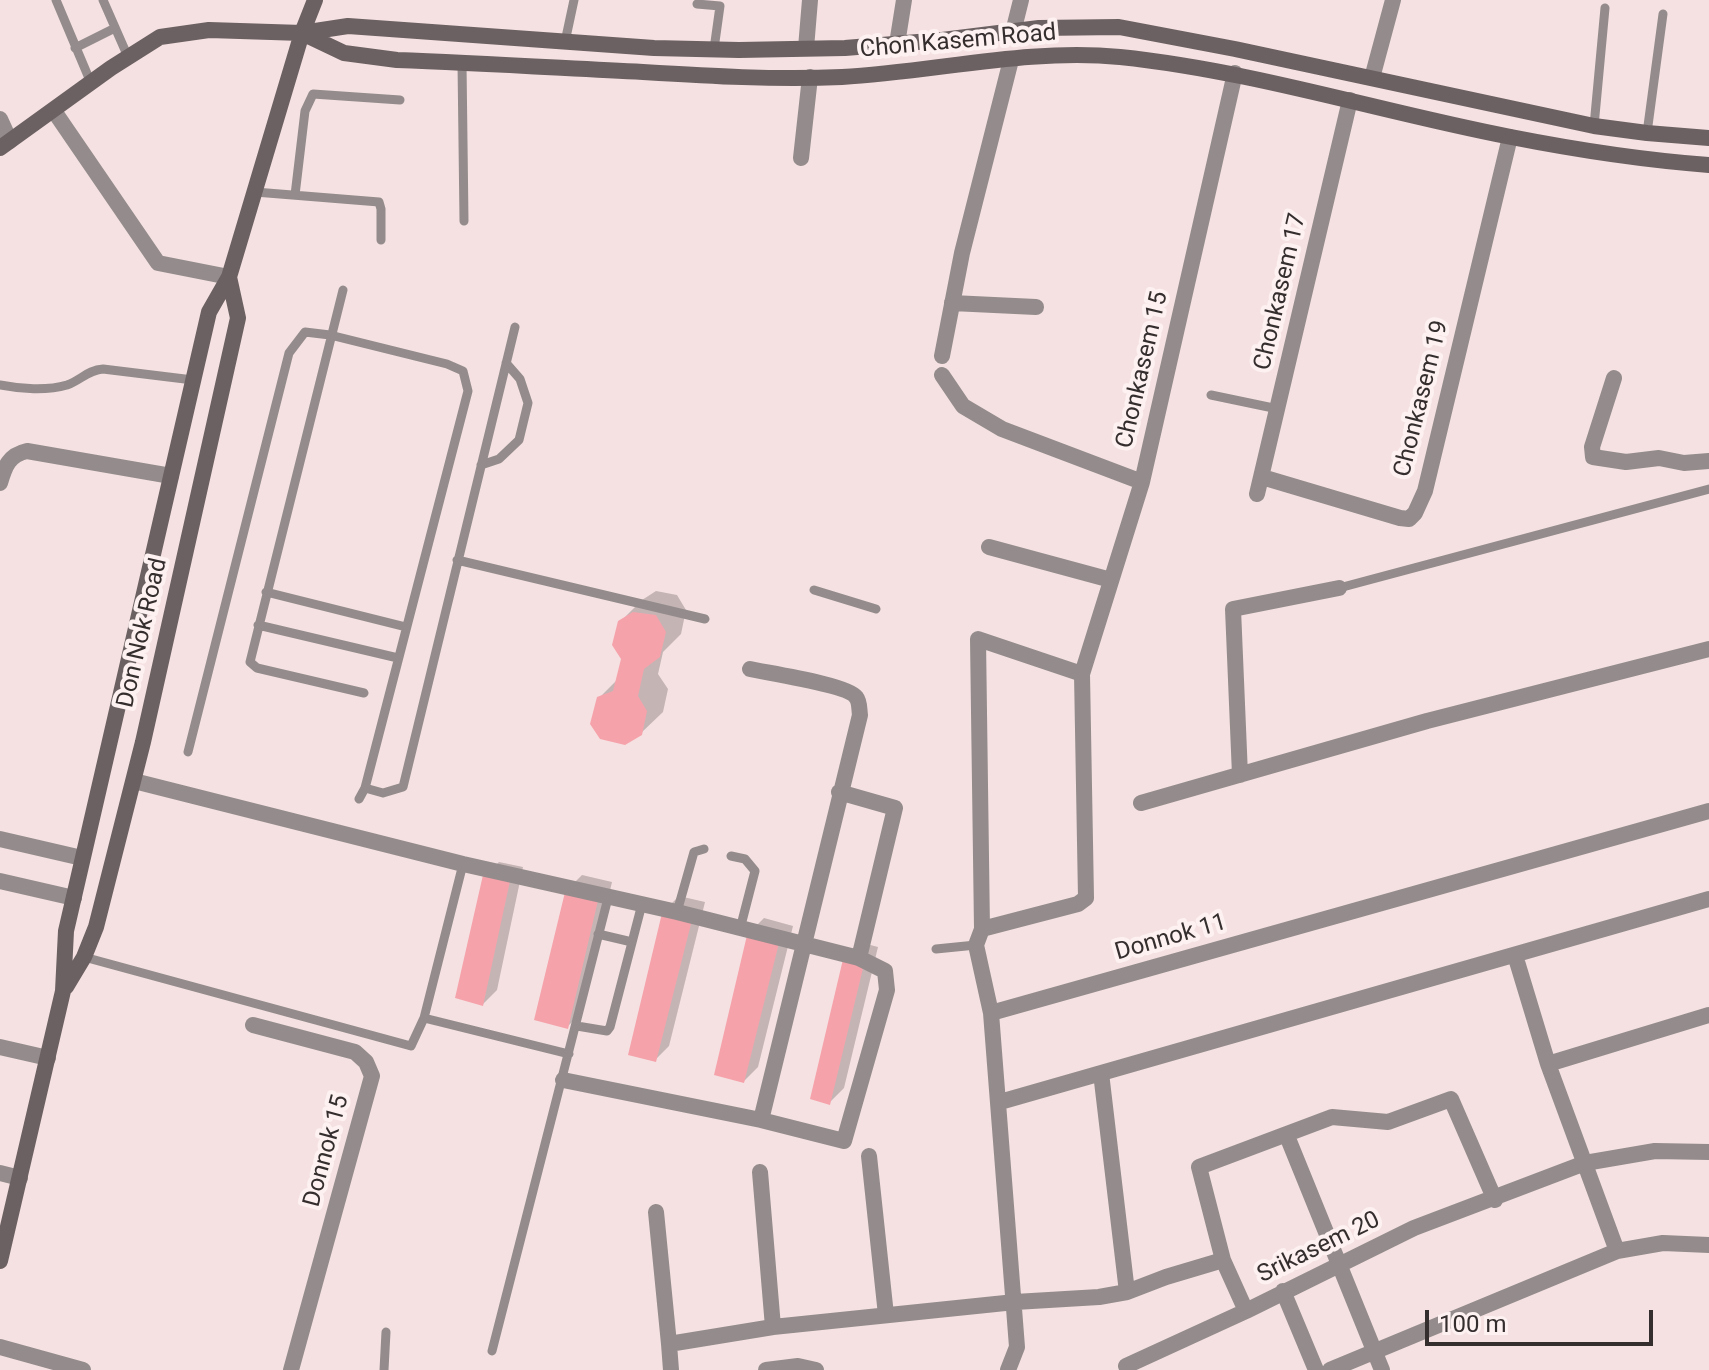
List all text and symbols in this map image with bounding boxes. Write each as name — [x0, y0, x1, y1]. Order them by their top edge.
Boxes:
street label: Chon Kasem Road — [859, 19, 1057, 65]
street label: Chonkasem 17 — [1249, 211, 1313, 373]
street label: Chonkasem 15 — [1111, 289, 1175, 451]
street label: Chonkasem 19 — [1389, 318, 1455, 480]
street label: Don Nok Road — [112, 555, 174, 711]
street label: Donnok 11 — [1112, 908, 1230, 968]
street label: Donnok 15 — [298, 1092, 356, 1210]
street label: Srikasem 20 — [1253, 1206, 1385, 1290]
scale bar — [1429, 1294, 1657, 1344]
text: 100 m — [1439, 1310, 1506, 1338]

